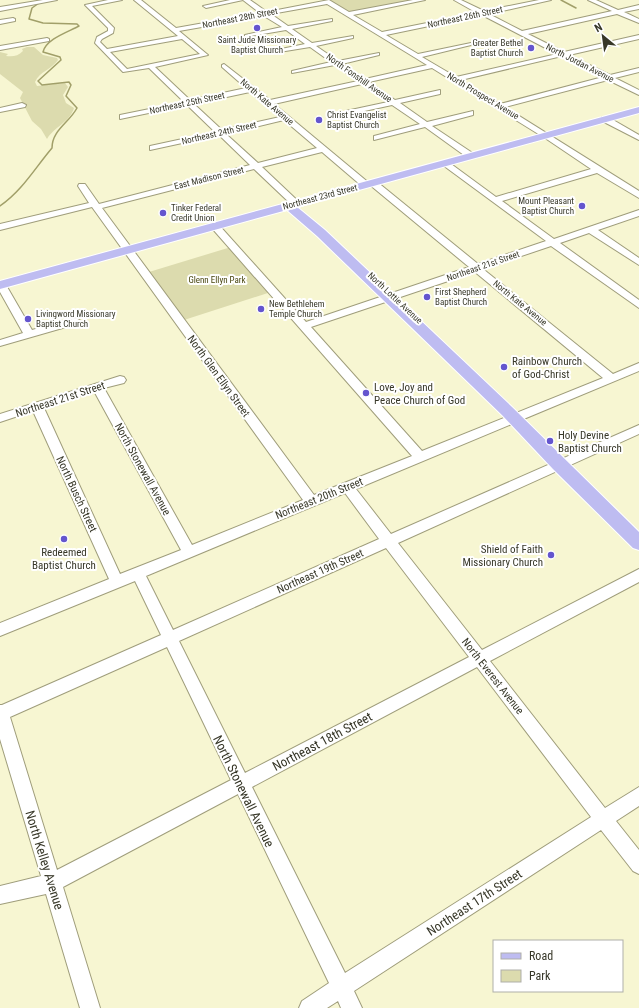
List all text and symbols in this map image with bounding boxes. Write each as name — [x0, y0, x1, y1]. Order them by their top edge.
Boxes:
street label: Northeast 26th Street — [427, 4, 504, 30]
street label: Northeast 28th Street — [202, 6, 279, 30]
north arrow — [583, 16, 623, 56]
text: N — [592, 20, 605, 35]
marker: Saint Jude Missionary Baptist Church — [252, 23, 262, 33]
place label: Saint Jude Missionary Baptist Church — [218, 35, 296, 55]
place label: Greater Bethel Baptist Church — [471, 38, 523, 58]
street label: North Jordan Avenue — [544, 42, 616, 84]
marker: Greater Bethel Baptist Church — [526, 43, 536, 53]
street label: North Fonshill Avenue — [324, 52, 394, 104]
street label: North Prospect Avenue — [445, 71, 521, 121]
street label: North Kate Avenue — [238, 77, 296, 127]
street label: Northeast 25th Street — [149, 90, 226, 116]
place label: Christ Evangelist Baptist Church — [327, 110, 387, 130]
marker: Christ Evangelist Baptist Church — [314, 115, 324, 125]
street label: Northeast 24th Street — [181, 119, 258, 146]
street label: East Madison Street — [173, 164, 245, 191]
street label: Northeast 23rd Street — [282, 182, 359, 212]
place label: Mount Pleasant Baptist Church — [518, 196, 574, 216]
marker: Mount Pleasant Baptist Church — [577, 201, 587, 211]
place label: Tinker Federal Credit Union — [171, 203, 221, 223]
marker: Tinker Federal Credit Union — [158, 208, 168, 218]
street label: Northeast 21st Street — [445, 249, 521, 283]
street label: North Lottie Avenue — [366, 270, 424, 326]
park label: Glenn Ellyn Park — [188, 275, 246, 285]
street label: North Kate Avenue — [491, 278, 549, 328]
place label: First Shepherd Baptist Church — [435, 287, 487, 307]
marker: First Shepherd Baptist Church — [422, 292, 432, 302]
place label: New Bethlehem Temple Church — [269, 299, 325, 319]
marker: New Bethlehem Temple Church — [256, 304, 266, 314]
place label: Livingword Missionary Baptist Church — [36, 309, 116, 329]
marker: Livingword Missionary Baptist Church — [23, 314, 33, 324]
street label: North Glen Ellyn Street — [185, 333, 253, 420]
place label: Rainbow Church of God-Christ — [512, 355, 582, 381]
marker: Rainbow Church of God-Christ — [499, 362, 509, 372]
street label: Northeast 21st Street — [14, 379, 106, 420]
place label: Love, Joy and Peace Church of God — [374, 381, 465, 407]
marker: Love, Joy and Peace Church of God — [361, 388, 371, 398]
street label: North Stonewall Avenue — [112, 421, 173, 518]
place label: Holy Devine Baptist Church — [558, 429, 622, 455]
marker: Holy Devine Baptist Church — [545, 436, 555, 446]
street label: North Busch Street — [53, 454, 100, 534]
street label: Northeast 20th Street — [273, 475, 365, 522]
marker: Redeemed Baptist Church — [59, 534, 69, 544]
place label: Shield of Faith Missionary Church — [462, 543, 543, 569]
place label: Redeemed Baptist Church — [32, 546, 96, 572]
street label: Northeast 19th Street — [275, 547, 366, 596]
marker: Shield of Faith Missionary Church — [546, 550, 556, 560]
street label: North Everest Avenue — [459, 636, 526, 717]
street label: Northeast 18th Street — [270, 709, 375, 774]
street label: North Stonewall Avenue — [210, 733, 277, 850]
street label: North Kelley Avenue — [22, 809, 67, 911]
street label: Northeast 17th Street — [424, 866, 525, 939]
legend — [493, 940, 623, 992]
text: Road — [529, 949, 553, 963]
text: Park — [529, 969, 551, 983]

